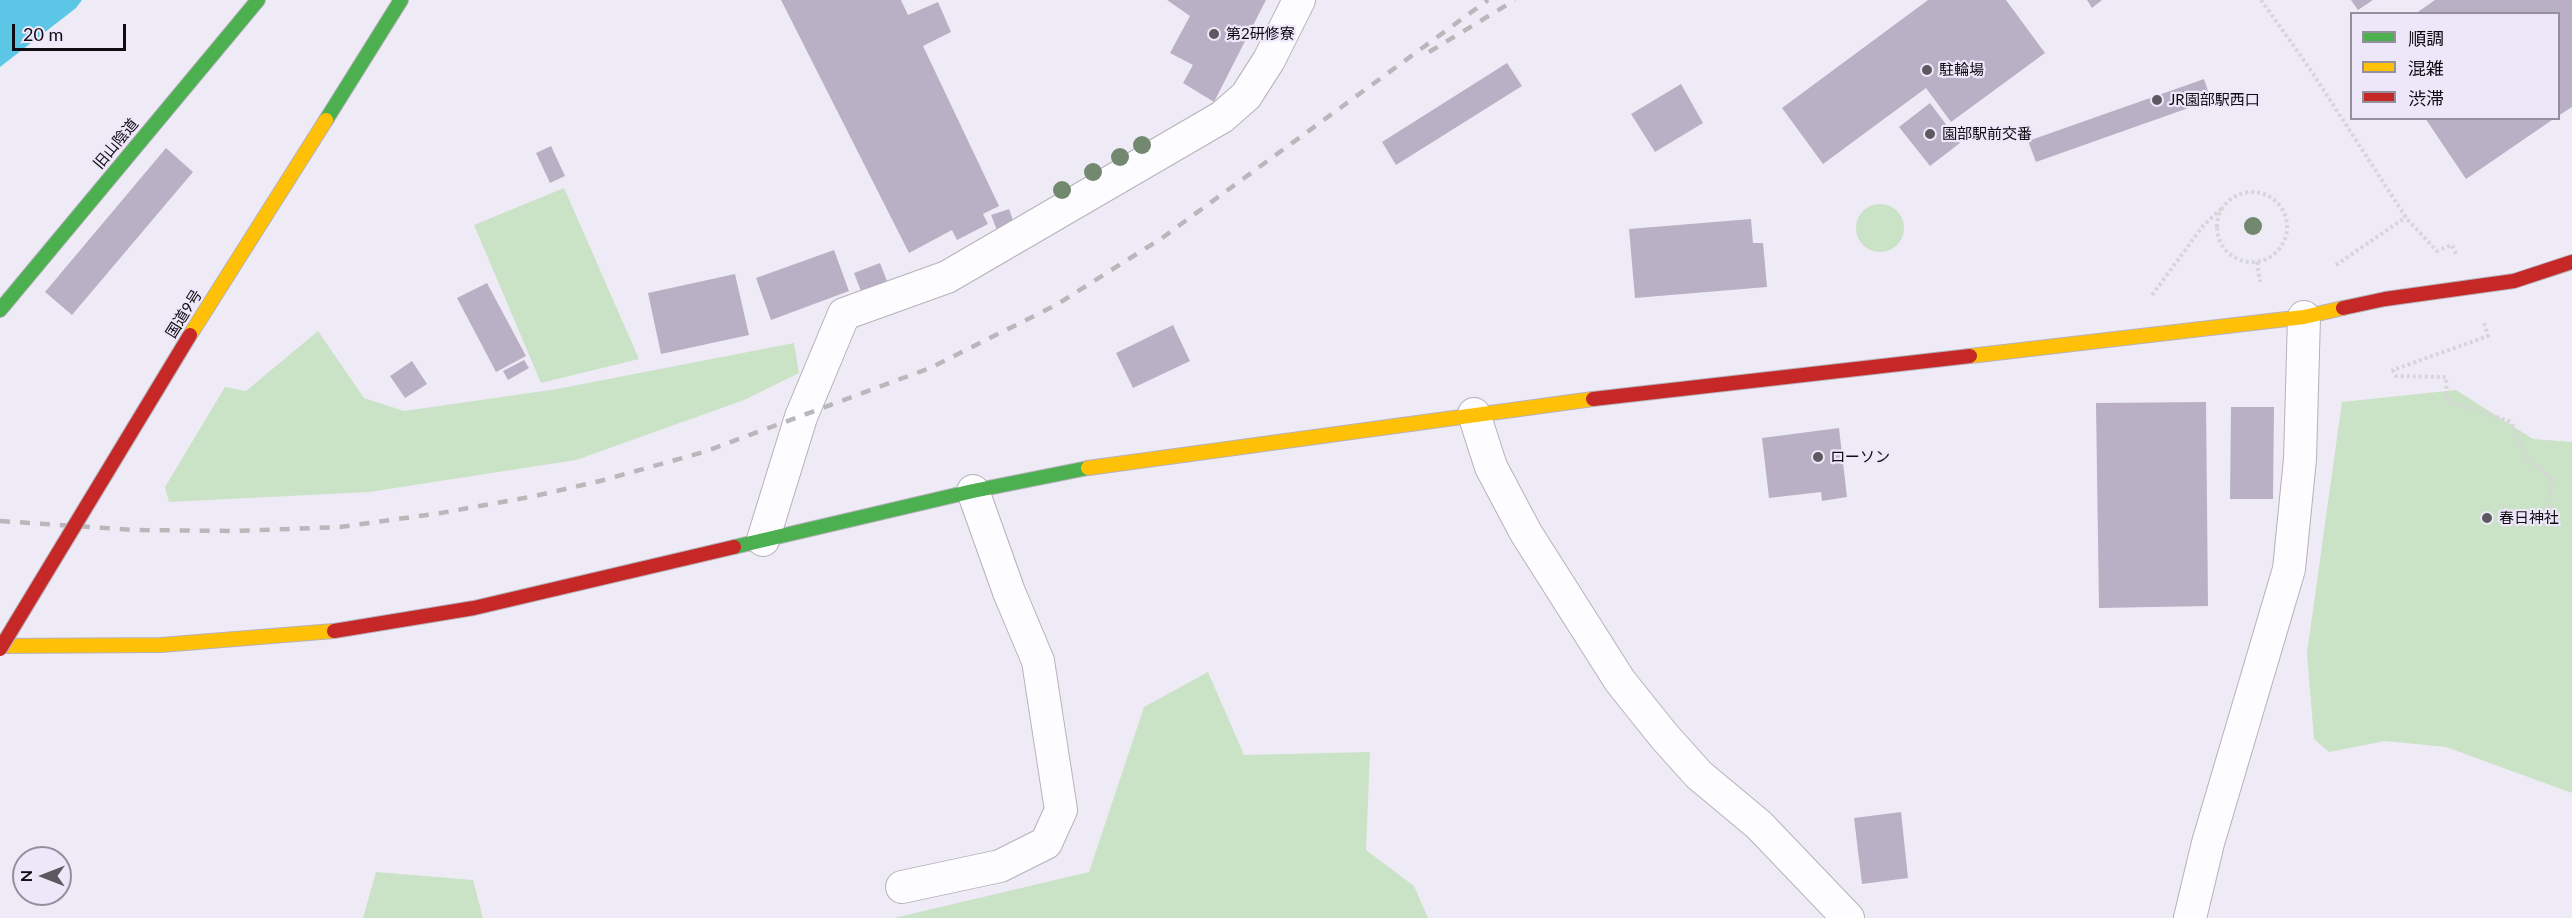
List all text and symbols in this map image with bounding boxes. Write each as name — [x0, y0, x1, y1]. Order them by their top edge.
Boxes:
scale bar — [15, 12, 129, 50]
legend — [2350, 12, 2560, 120]
text: 20 m — [23, 23, 63, 45]
place label: 第2研修寮 — [1226, 25, 1295, 43]
marker: 第2研修寮 — [1207, 27, 1221, 41]
text: 順調 — [2408, 27, 2444, 49]
text: 混雑 — [2408, 57, 2444, 79]
place label: 駐輪場 — [1939, 61, 1984, 79]
marker: 駐輪場 — [1920, 63, 1934, 77]
text: 渋滞 — [2408, 87, 2444, 109]
place label: JR園部駅西口 — [2169, 91, 2260, 109]
marker: JR園部駅西口 — [2150, 93, 2164, 107]
street label: 旧山陰道 — [90, 115, 142, 173]
place label: 園部駅前交番 — [1942, 125, 2032, 143]
marker: 園部駅前交番 — [1923, 127, 1937, 141]
street label: 国道9号 — [162, 286, 206, 342]
place label: ローソン — [1830, 448, 1890, 466]
marker: ローソン — [1811, 450, 1825, 464]
place label: 春日神社 — [2499, 509, 2559, 527]
marker: 春日神社 — [2480, 511, 2494, 525]
north arrow — [12, 846, 72, 906]
text: N — [16, 870, 35, 882]

